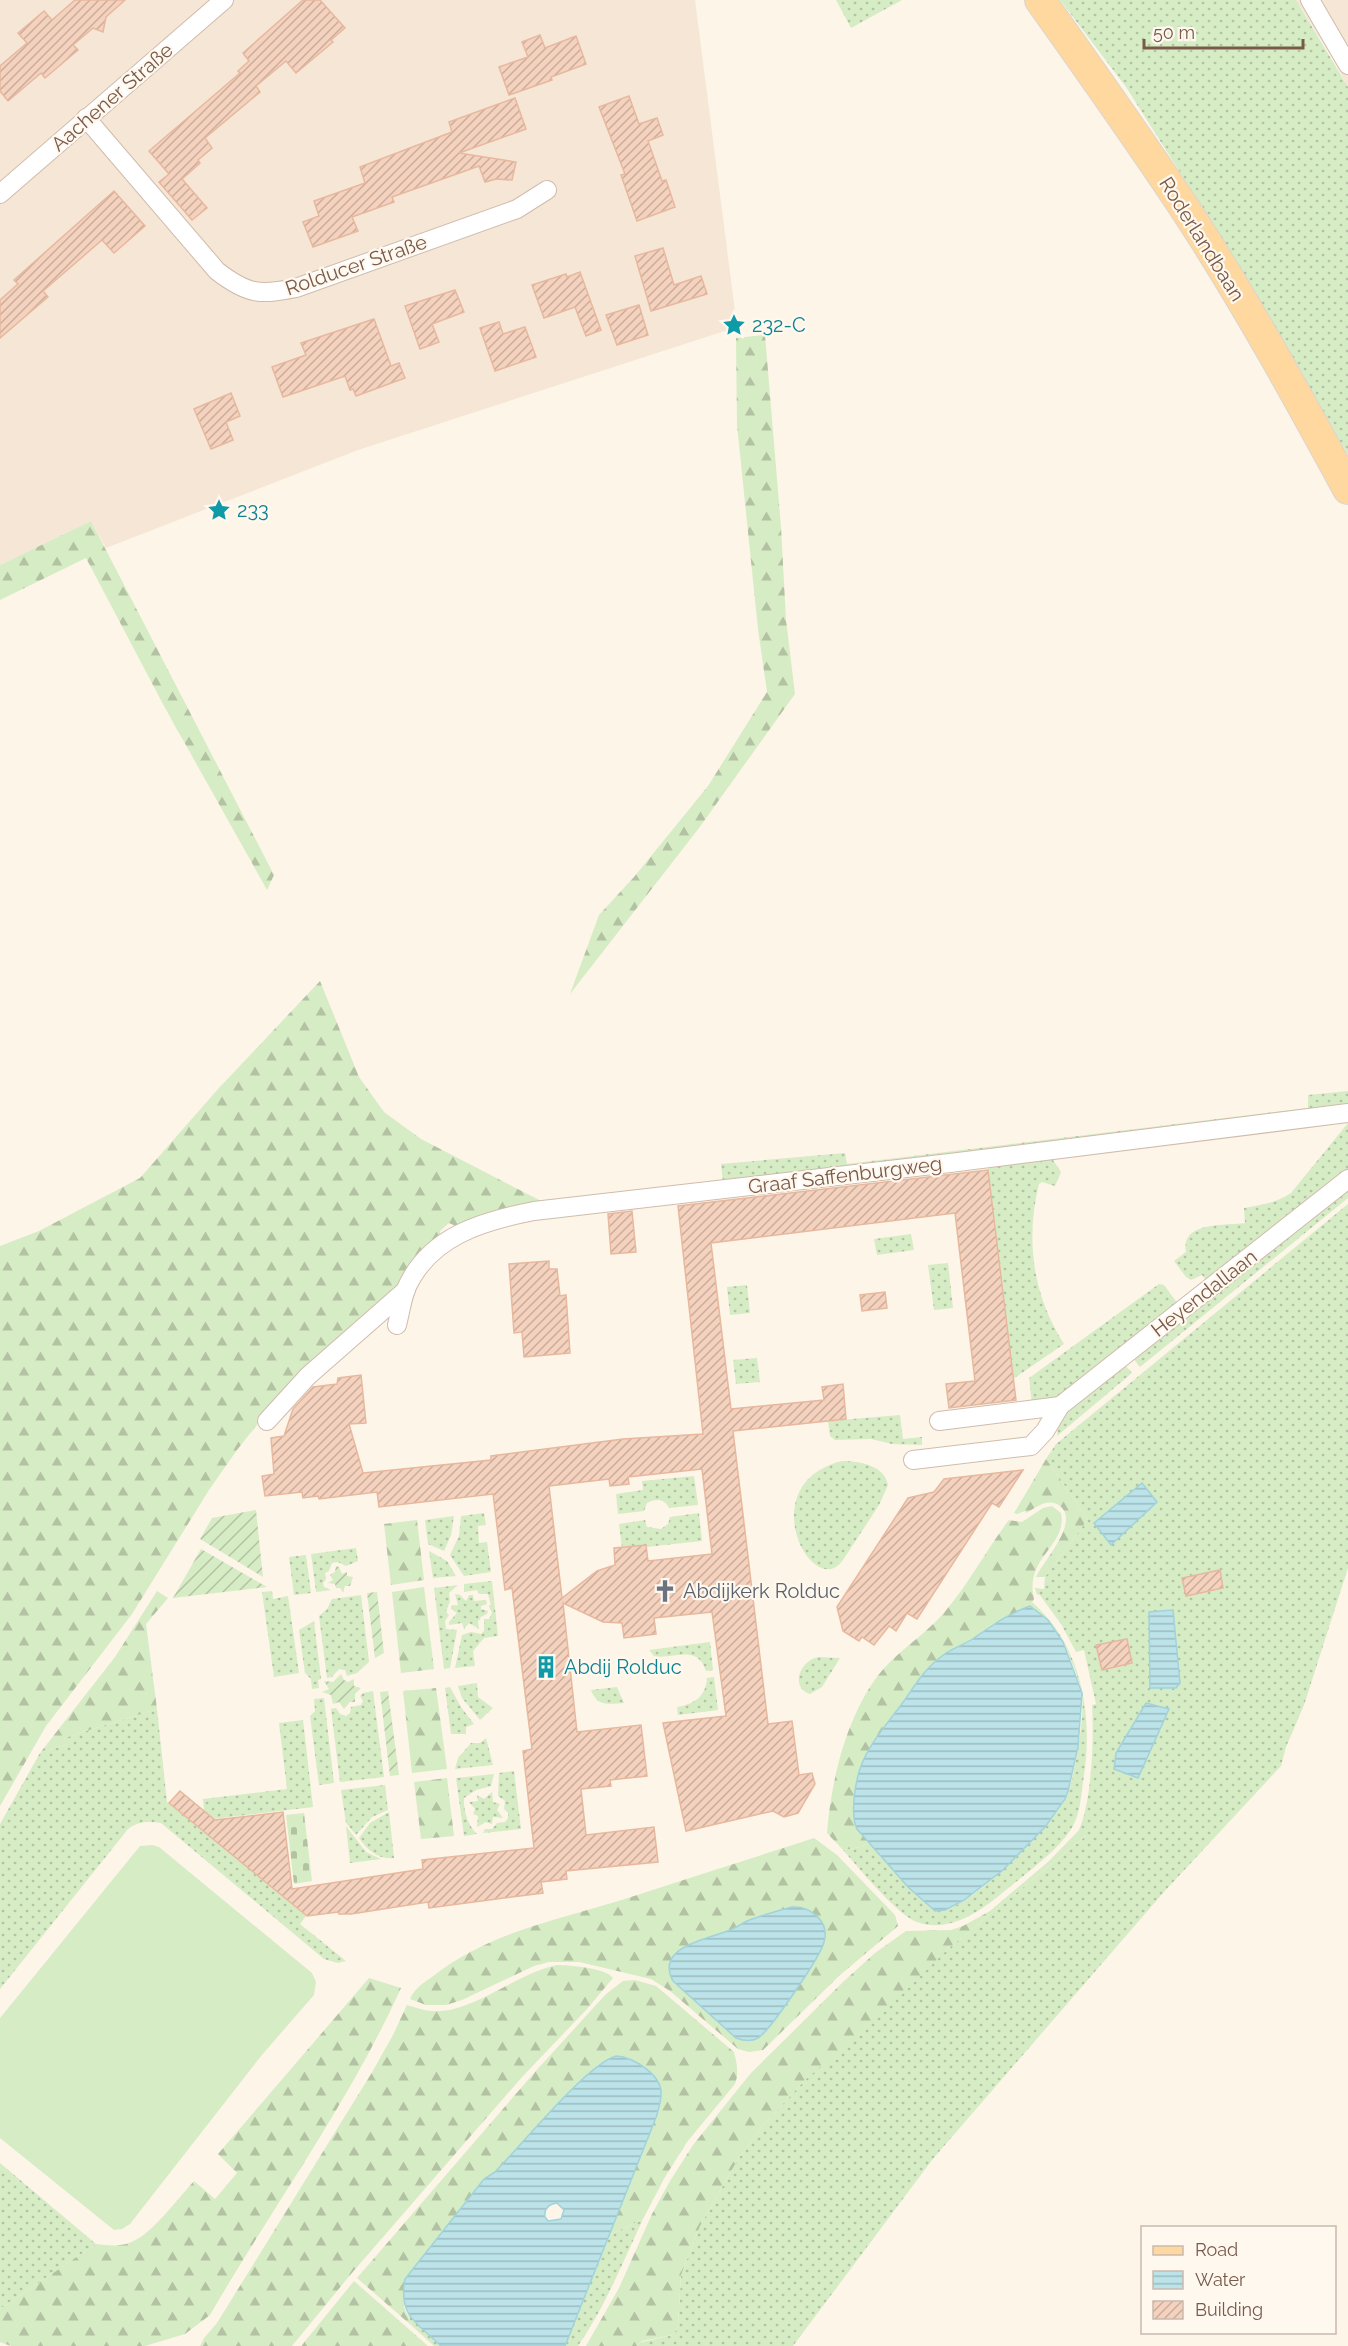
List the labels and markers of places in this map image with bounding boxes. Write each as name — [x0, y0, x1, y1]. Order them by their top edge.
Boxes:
place icon: 232-C — [721, 312, 747, 338]
place label: 232-C — [752, 313, 806, 337]
place icon: 233 — [206, 497, 232, 523]
place label: 233 — [237, 498, 269, 522]
church icon: Abdijkerk Rolduc — [652, 1578, 678, 1604]
place label: Abdijkerk Rolduc — [683, 1579, 840, 1603]
building icon: Abdij Rolduc — [533, 1654, 559, 1680]
place label: Abdij Rolduc — [564, 1655, 682, 1679]

